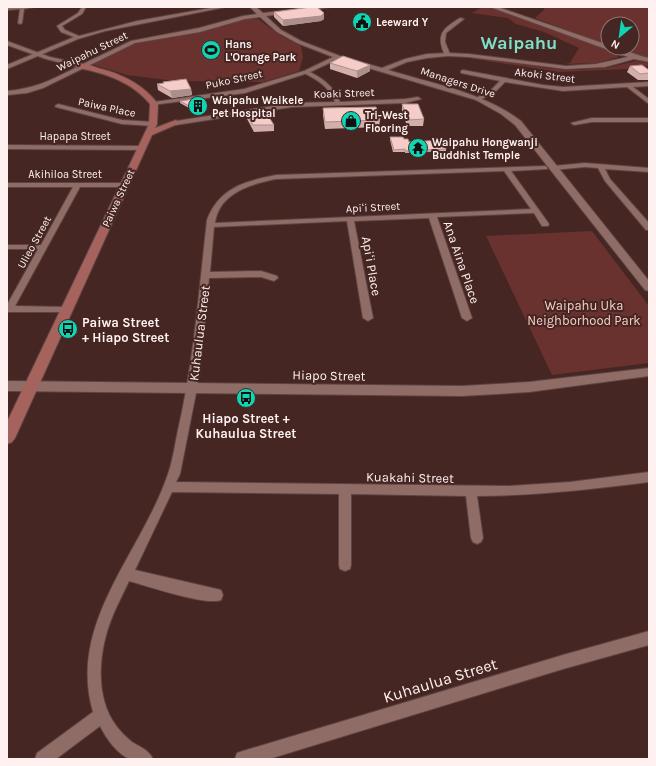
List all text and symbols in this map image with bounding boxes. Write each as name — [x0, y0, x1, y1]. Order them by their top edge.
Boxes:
public building icon: Leeward Y — [351, 11, 373, 33]
place label: Leeward Y — [376, 16, 429, 29]
north arrow — [600, 16, 640, 56]
street label: Waipahu Street — [55, 29, 130, 74]
district label: Waipahu — [481, 32, 557, 54]
text: N — [609, 37, 622, 52]
place label: Hans L'Orange Park — [225, 38, 297, 64]
sports icon: Hans L'Orange Park — [200, 39, 222, 61]
street label: Managers Drive — [419, 64, 497, 101]
street label: Akoki Street — [514, 65, 576, 86]
street label: Puko Street — [204, 67, 264, 92]
street label: Koaki Street — [313, 86, 375, 101]
place label: Waipahu Waikele Pet Hospital — [212, 94, 303, 120]
street label: Paiwa Place — [77, 95, 137, 120]
building icon: Waipahu Waikele Pet Hospital — [187, 95, 209, 117]
place label: Tri-West Flooring — [365, 109, 409, 135]
shop icon: Tri-West Flooring — [340, 110, 362, 132]
street label: Hapapa Street — [39, 130, 111, 143]
place label: Waipahu Hongwanji Buddhist Temple — [432, 136, 538, 162]
temple icon: Waipahu Hongwanji Buddhist Temple — [407, 137, 429, 159]
street label: Paiwa Street — [99, 167, 138, 229]
street label: Akihiloa Street — [28, 168, 102, 181]
street label: Apiʻi Street — [345, 200, 401, 215]
street label: Ulieo Street — [15, 214, 54, 271]
street label: Ana Aina Place — [440, 219, 483, 306]
street label: Apiʻi Place — [359, 235, 384, 297]
street label: Kuhaulua Street — [186, 284, 213, 382]
park label: Waipahu Uka Neighborhood Park — [527, 298, 641, 328]
place label: Paiwa Street + Hiapo Street — [82, 315, 169, 345]
bus stop icon: Paiwa Street + Hiapo Street — [57, 318, 79, 340]
street label: Hiapo Street — [292, 367, 366, 384]
bus stop icon: Hiapo Street + Kuhaulua Street — [235, 387, 257, 409]
place label: Hiapo Street + Kuhaulua Street — [196, 411, 296, 441]
street label: Kuakahi Street — [366, 469, 454, 486]
street label: Kuhaulua Street — [381, 654, 499, 707]

